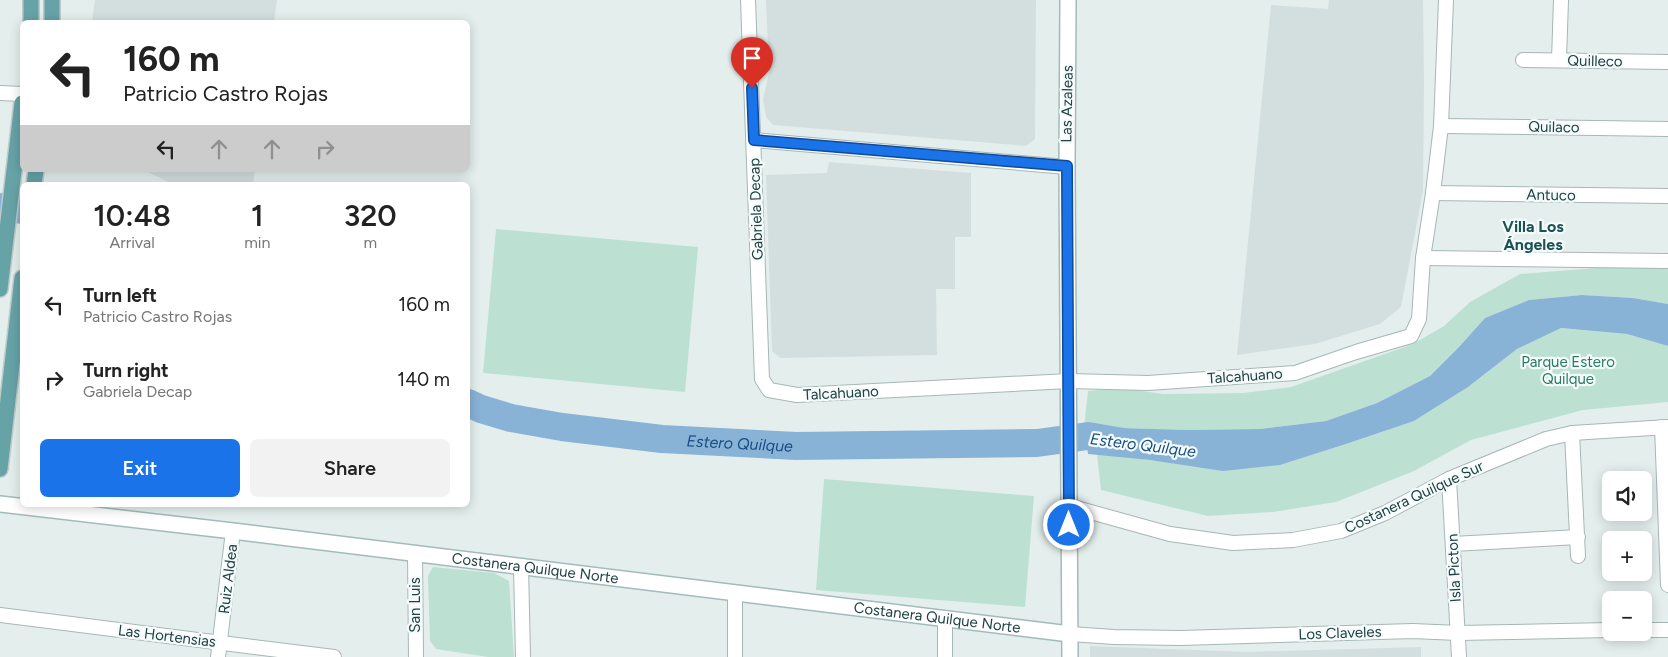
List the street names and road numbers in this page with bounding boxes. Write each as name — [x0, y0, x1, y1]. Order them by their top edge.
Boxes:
street label: Quilleco — [1567, 52, 1623, 70]
street label: Las Azaleas — [1057, 65, 1077, 143]
street label: Quilaco — [1528, 118, 1580, 136]
street label: Gabriela Decap — [745, 157, 767, 260]
street label: Antuco — [1526, 186, 1576, 204]
street label: Talcahuano — [1207, 364, 1284, 388]
street label: Talcahuano — [803, 382, 879, 404]
street label: Costanera Quilque Sur — [1342, 457, 1486, 537]
street label: Isla Picton — [1443, 533, 1465, 603]
street label: Ruiz Aldea — [215, 543, 241, 615]
street label: Costanera Quilque Norte — [451, 549, 620, 587]
street label: San Luis — [406, 577, 424, 633]
street label: Costanera Quilque Norte — [853, 598, 1022, 637]
street label: Las Hortensias — [117, 621, 217, 651]
street label: Los Claveles — [1298, 623, 1382, 643]

